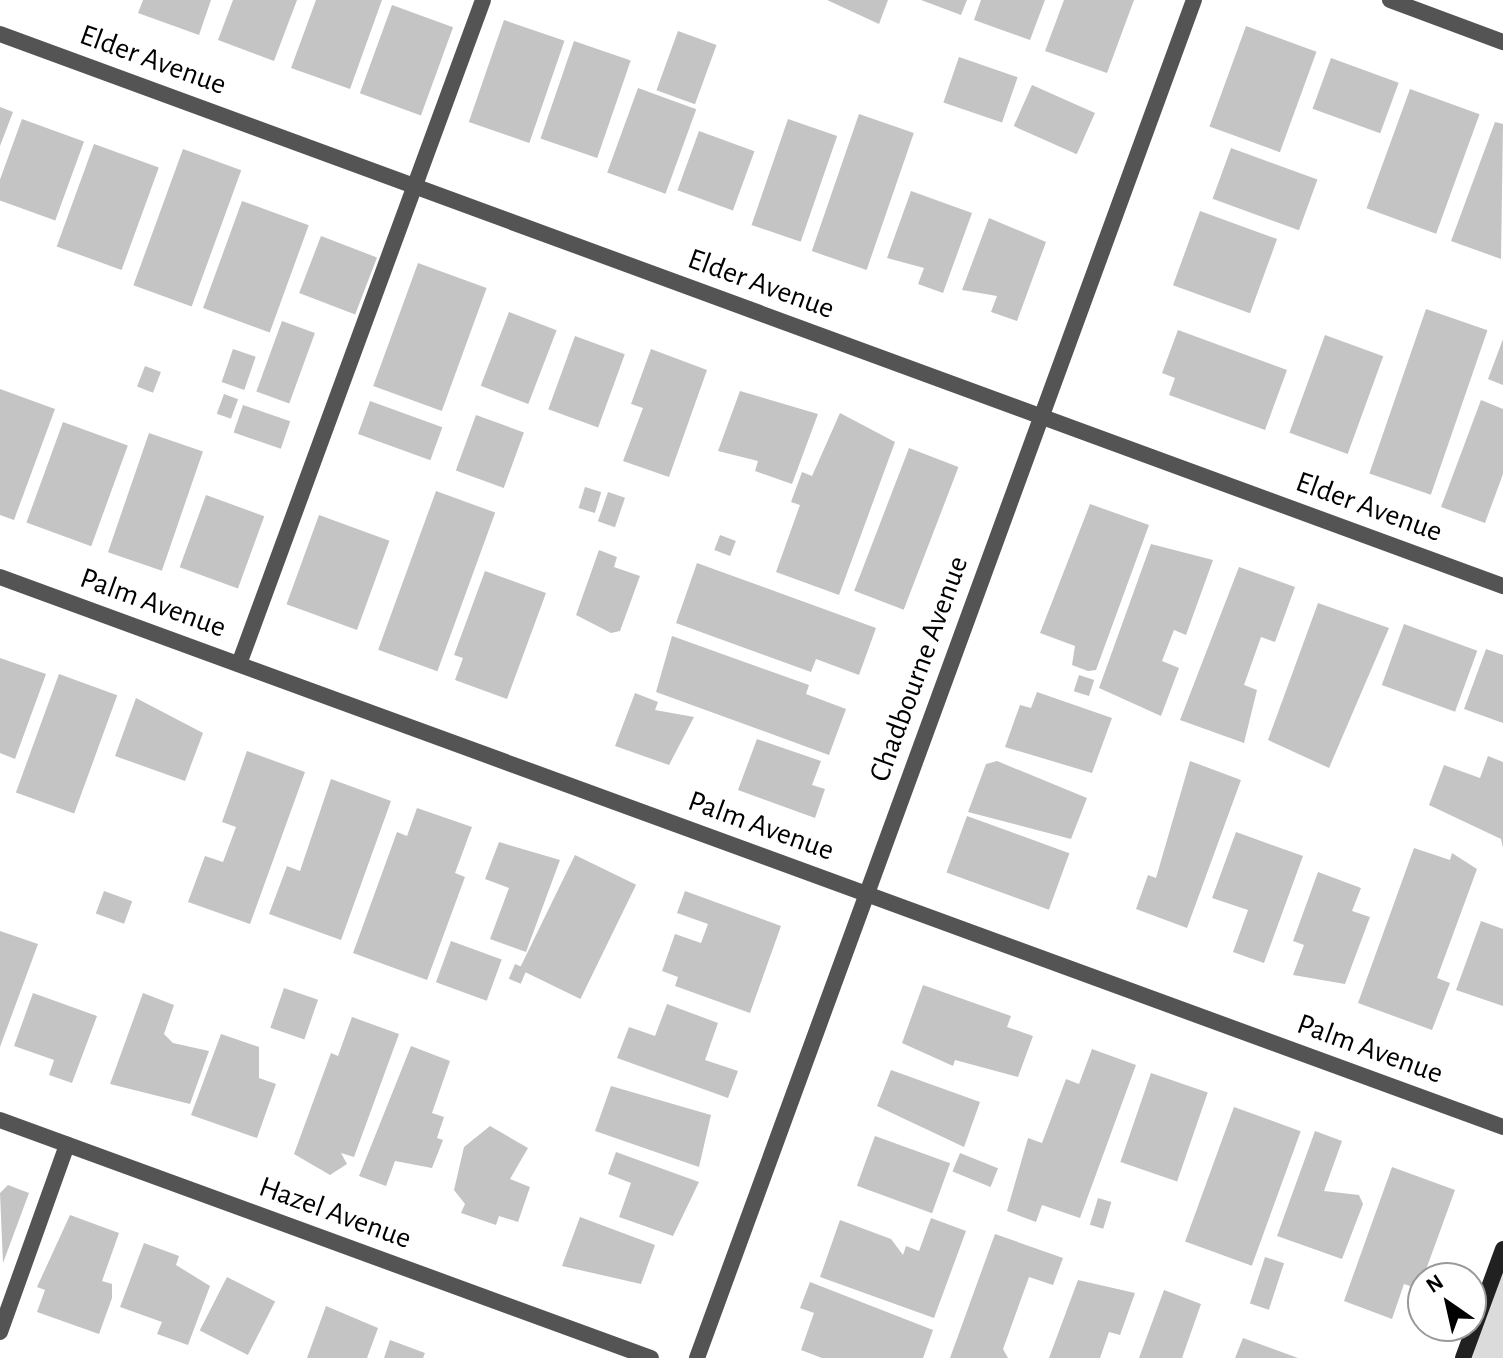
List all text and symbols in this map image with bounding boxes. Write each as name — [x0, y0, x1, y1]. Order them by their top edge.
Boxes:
street label: Elder Avenue — [75, 17, 231, 103]
street label: Elder Avenue — [683, 241, 839, 327]
street label: Elder Avenue — [1291, 464, 1447, 550]
street label: Chadbourne Avenue — [862, 551, 976, 787]
street label: Palm Avenue — [75, 560, 231, 646]
street label: Palm Avenue — [683, 783, 839, 869]
street label: Palm Avenue — [1292, 1006, 1448, 1092]
street label: Hazel Avenue — [254, 1169, 416, 1257]
north arrow — [1407, 1262, 1487, 1342]
text: N — [1422, 1270, 1447, 1297]

